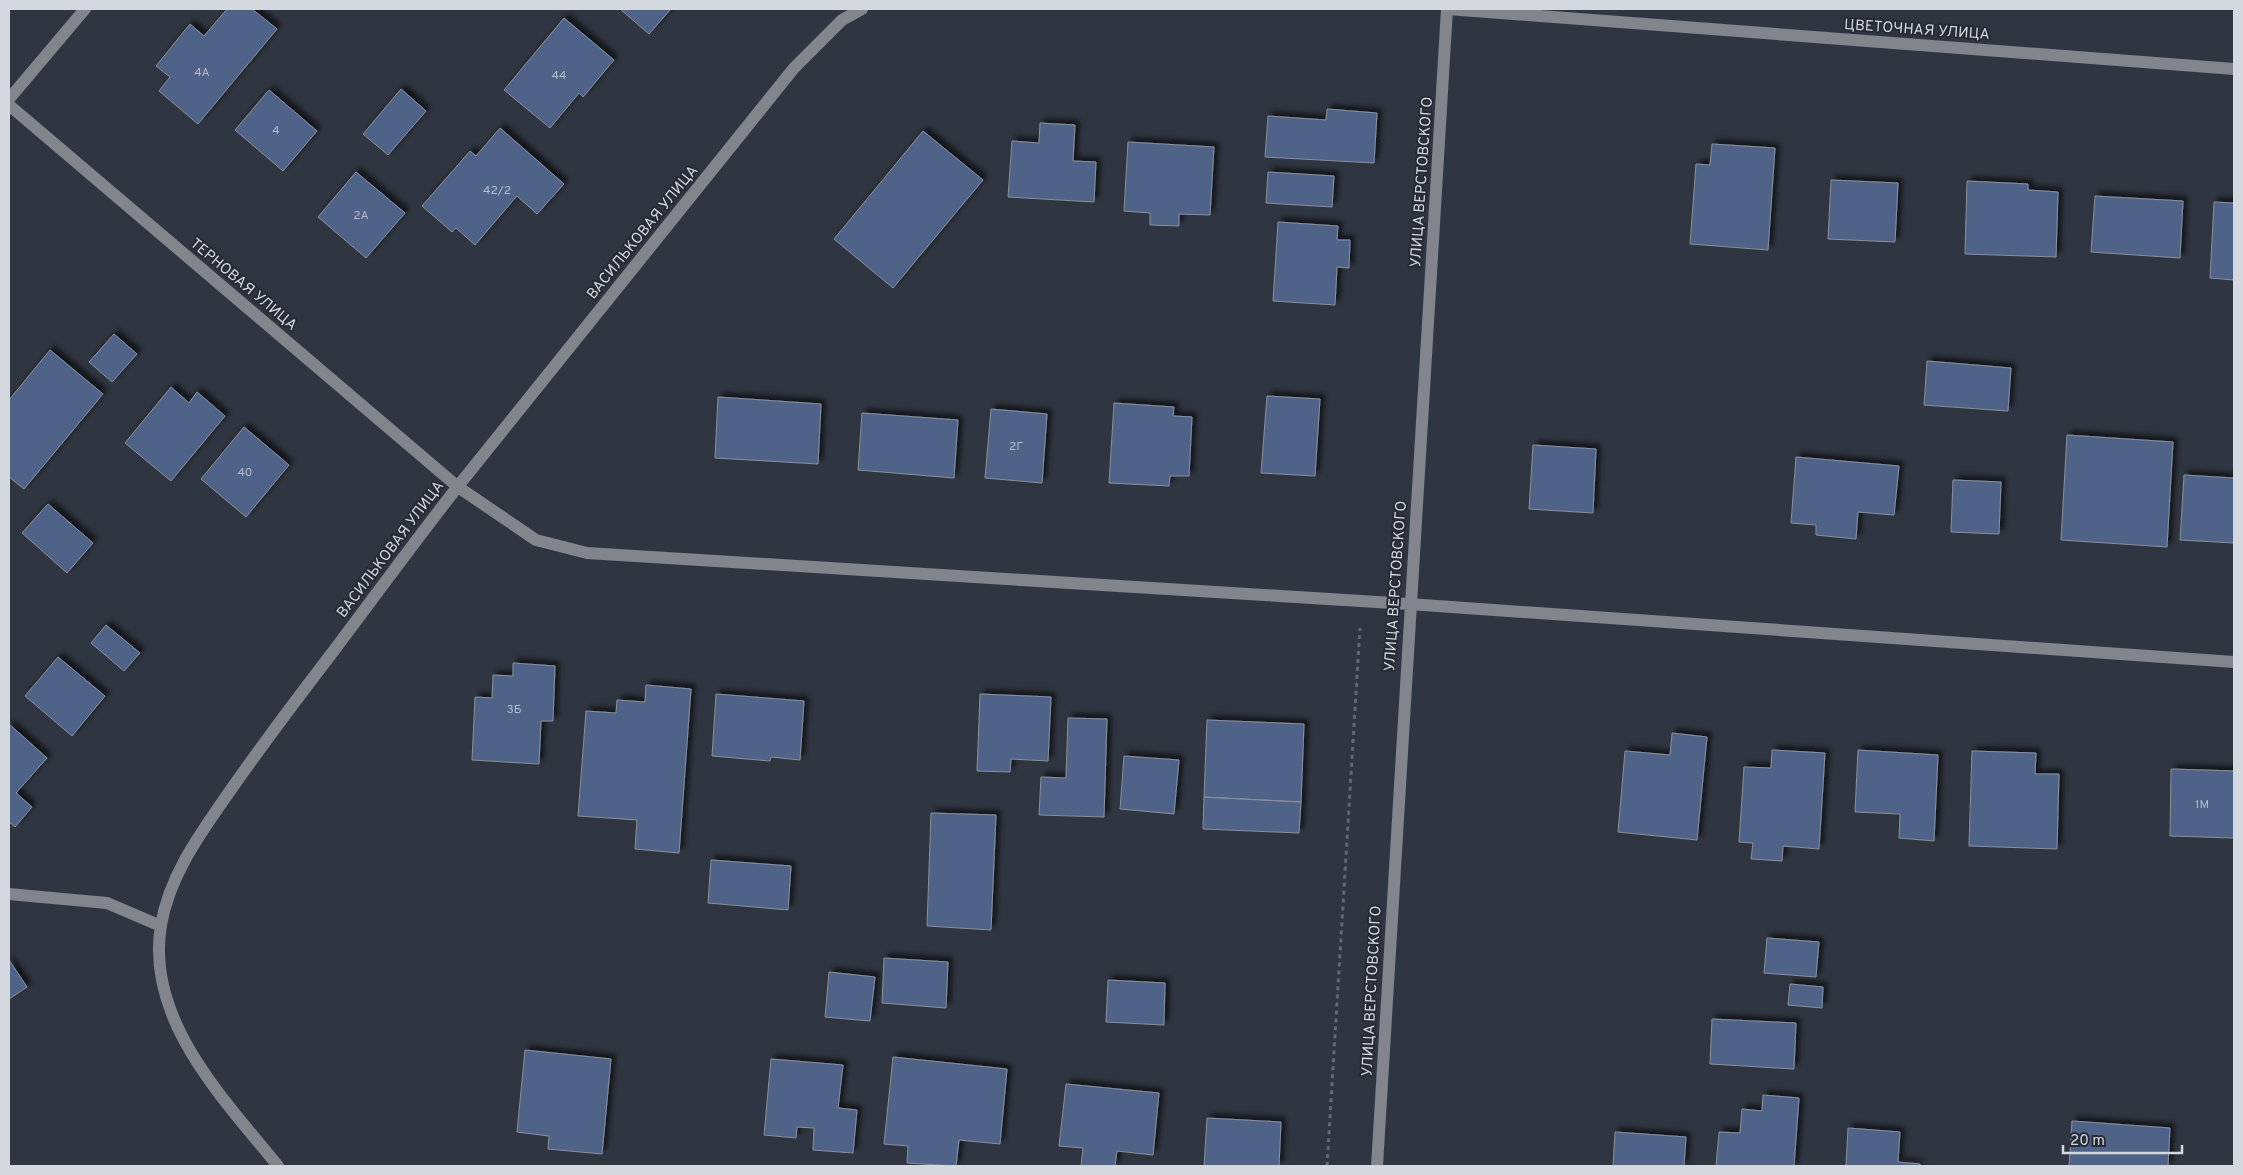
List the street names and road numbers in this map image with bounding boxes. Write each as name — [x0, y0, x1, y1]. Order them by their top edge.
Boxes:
street label: ЦВЕТОЧНАЯ УЛИЦА — [1843, 16, 1990, 45]
street label: УЛИЦА ВЕРСТОВСКОГО — [1407, 96, 1438, 268]
street label: ВАСИЛЬКОВАЯ УЛИЦА — [583, 162, 703, 304]
street label: ТЕРНОВАЯ УЛИЦА — [186, 235, 300, 336]
street label: ВАСИЛЬКОВАЯ УЛИЦА — [333, 478, 449, 622]
street label: УЛИЦА ВЕРСТОВСКОГО — [1381, 500, 1412, 672]
street label: УЛИЦА ВЕРСТОВСКОГО — [1359, 905, 1386, 1077]

